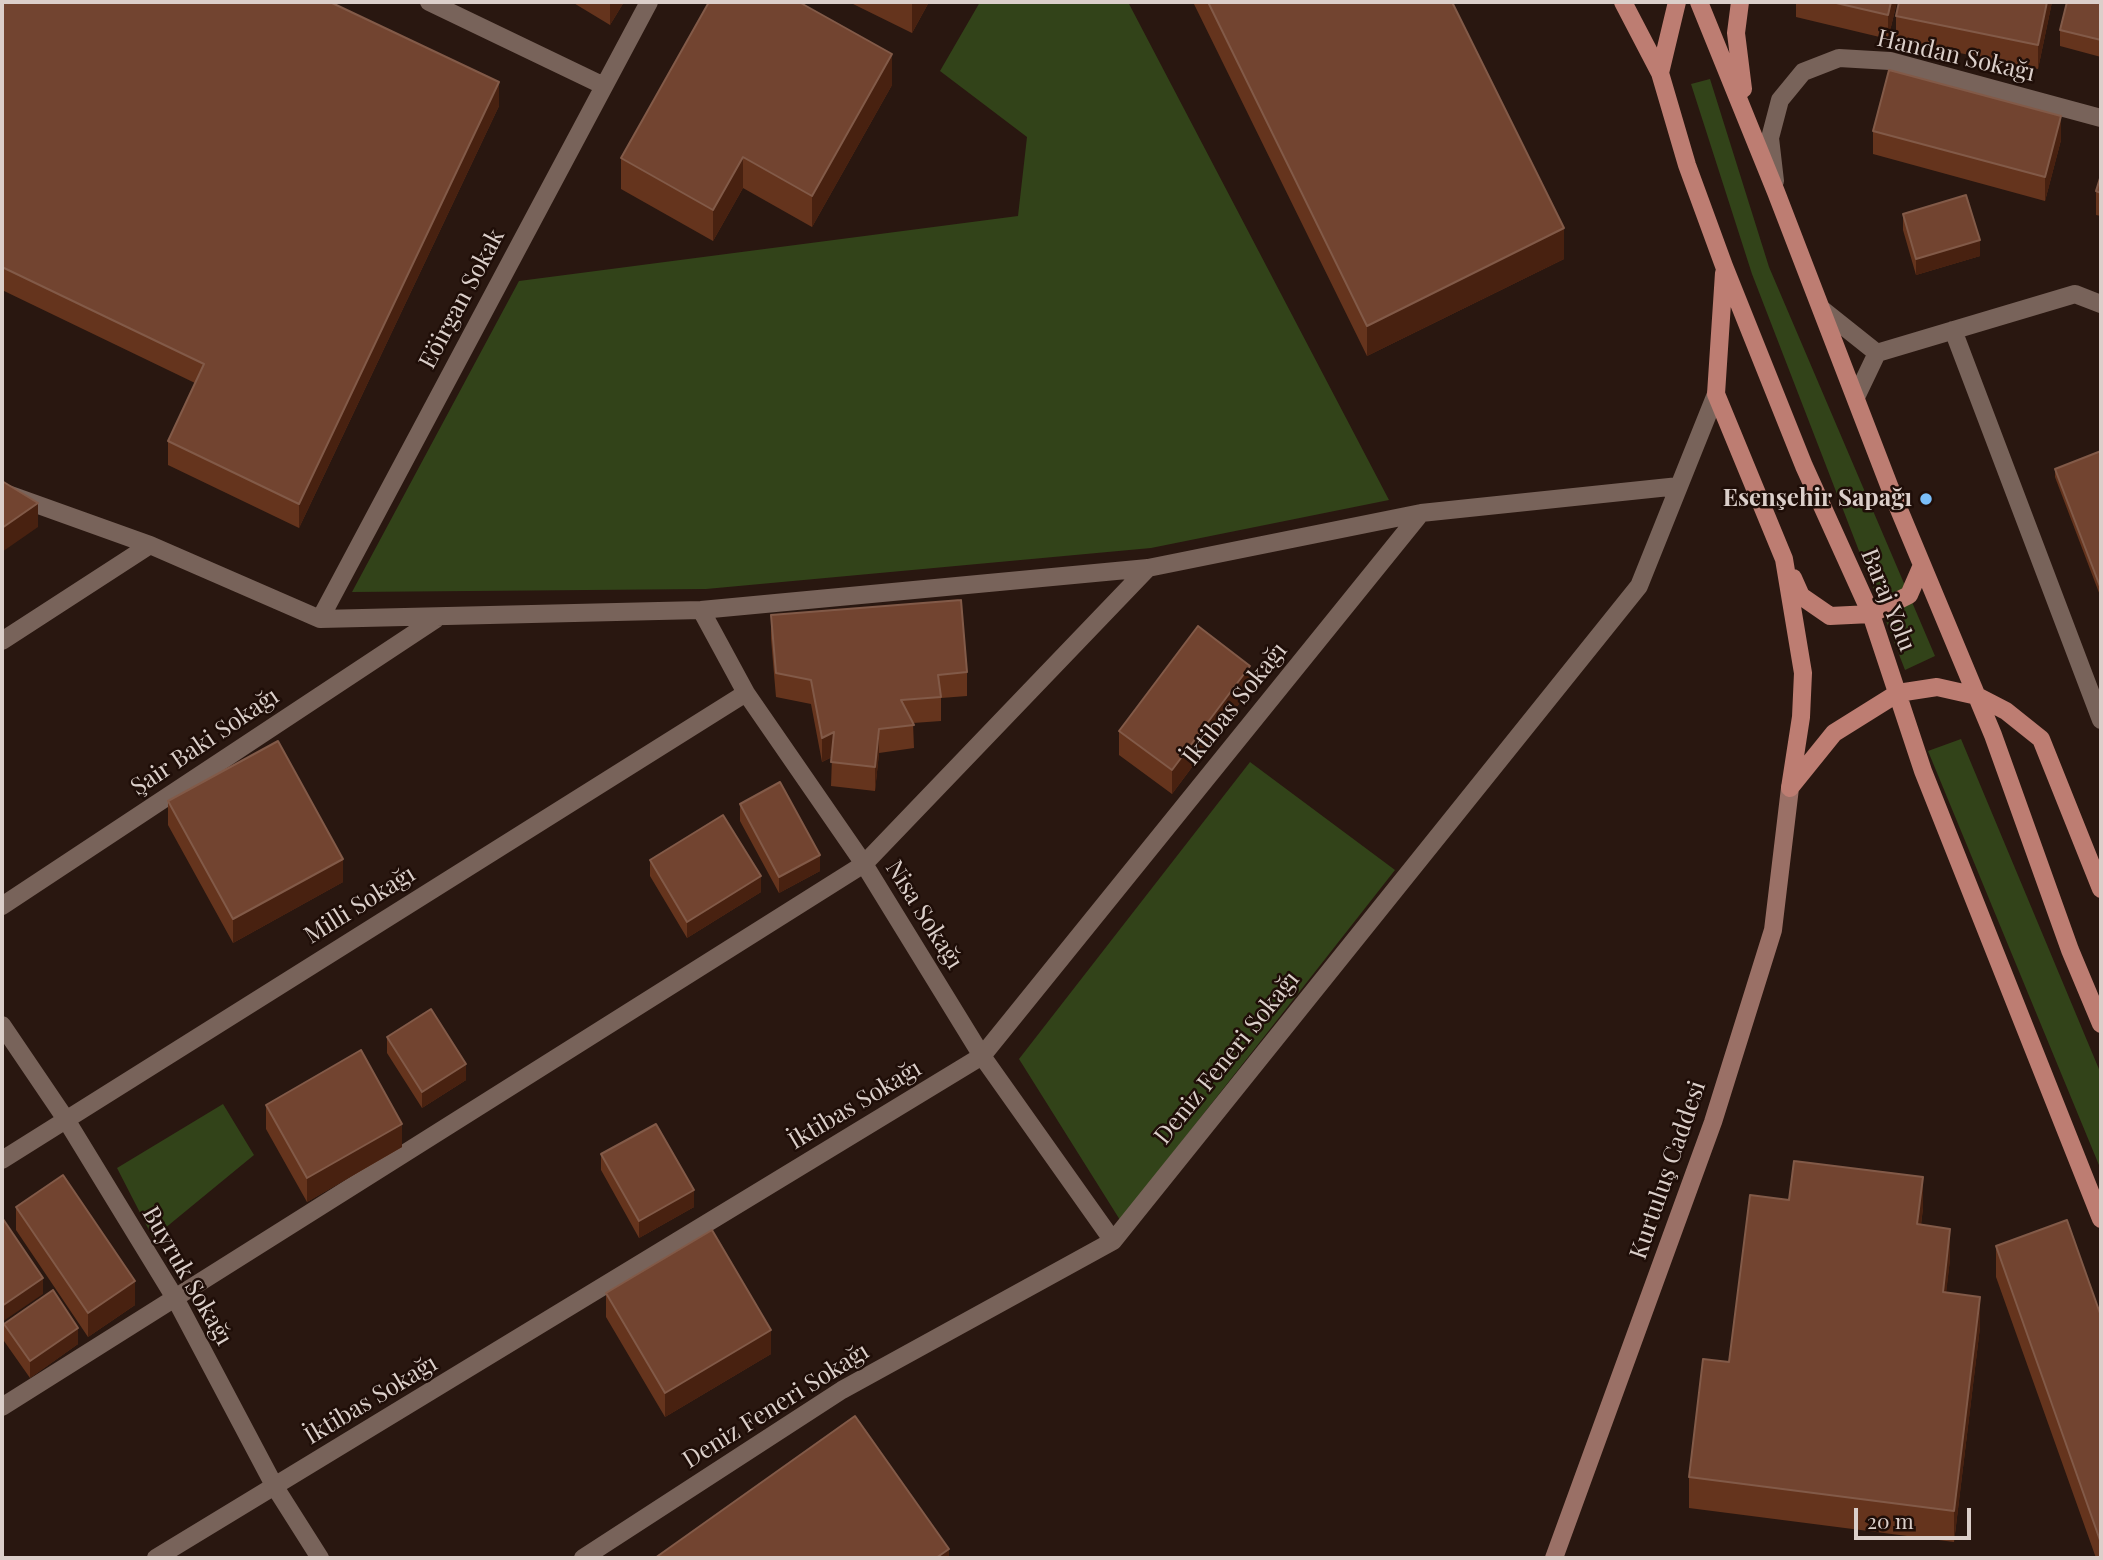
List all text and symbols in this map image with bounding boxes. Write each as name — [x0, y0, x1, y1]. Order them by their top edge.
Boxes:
street label: Handan Sokağı — [1874, 24, 2038, 88]
street label: Eöirgan Sokak — [413, 224, 511, 374]
place label: Esenşehir Sapağı — [1723, 485, 1912, 513]
marker: Esenşehir Sapağı — [1918, 491, 1934, 507]
street label: Baraj Yolu — [1854, 544, 1922, 656]
street label: İktibas Sokağı — [1177, 637, 1293, 771]
street label: Şair Baki Sokağı — [126, 682, 284, 802]
street label: Nisa Sokağı — [879, 855, 969, 975]
street label: Milli Sokağı — [299, 860, 421, 950]
street label: Deniz Feneri Sokağı — [1148, 966, 1306, 1150]
street label: İktibas Sokağı — [784, 1054, 926, 1156]
street label: Kurtuluş Caddesi — [1624, 1077, 1712, 1263]
street label: Buyruk Sokağı — [136, 1202, 238, 1350]
street label: Deniz Feneri Sokağı — [678, 1337, 874, 1475]
street label: İktibas Sokağı — [300, 1349, 442, 1451]
scale bar — [1858, 1494, 1975, 1538]
text: 20 m — [1867, 1506, 1914, 1534]

